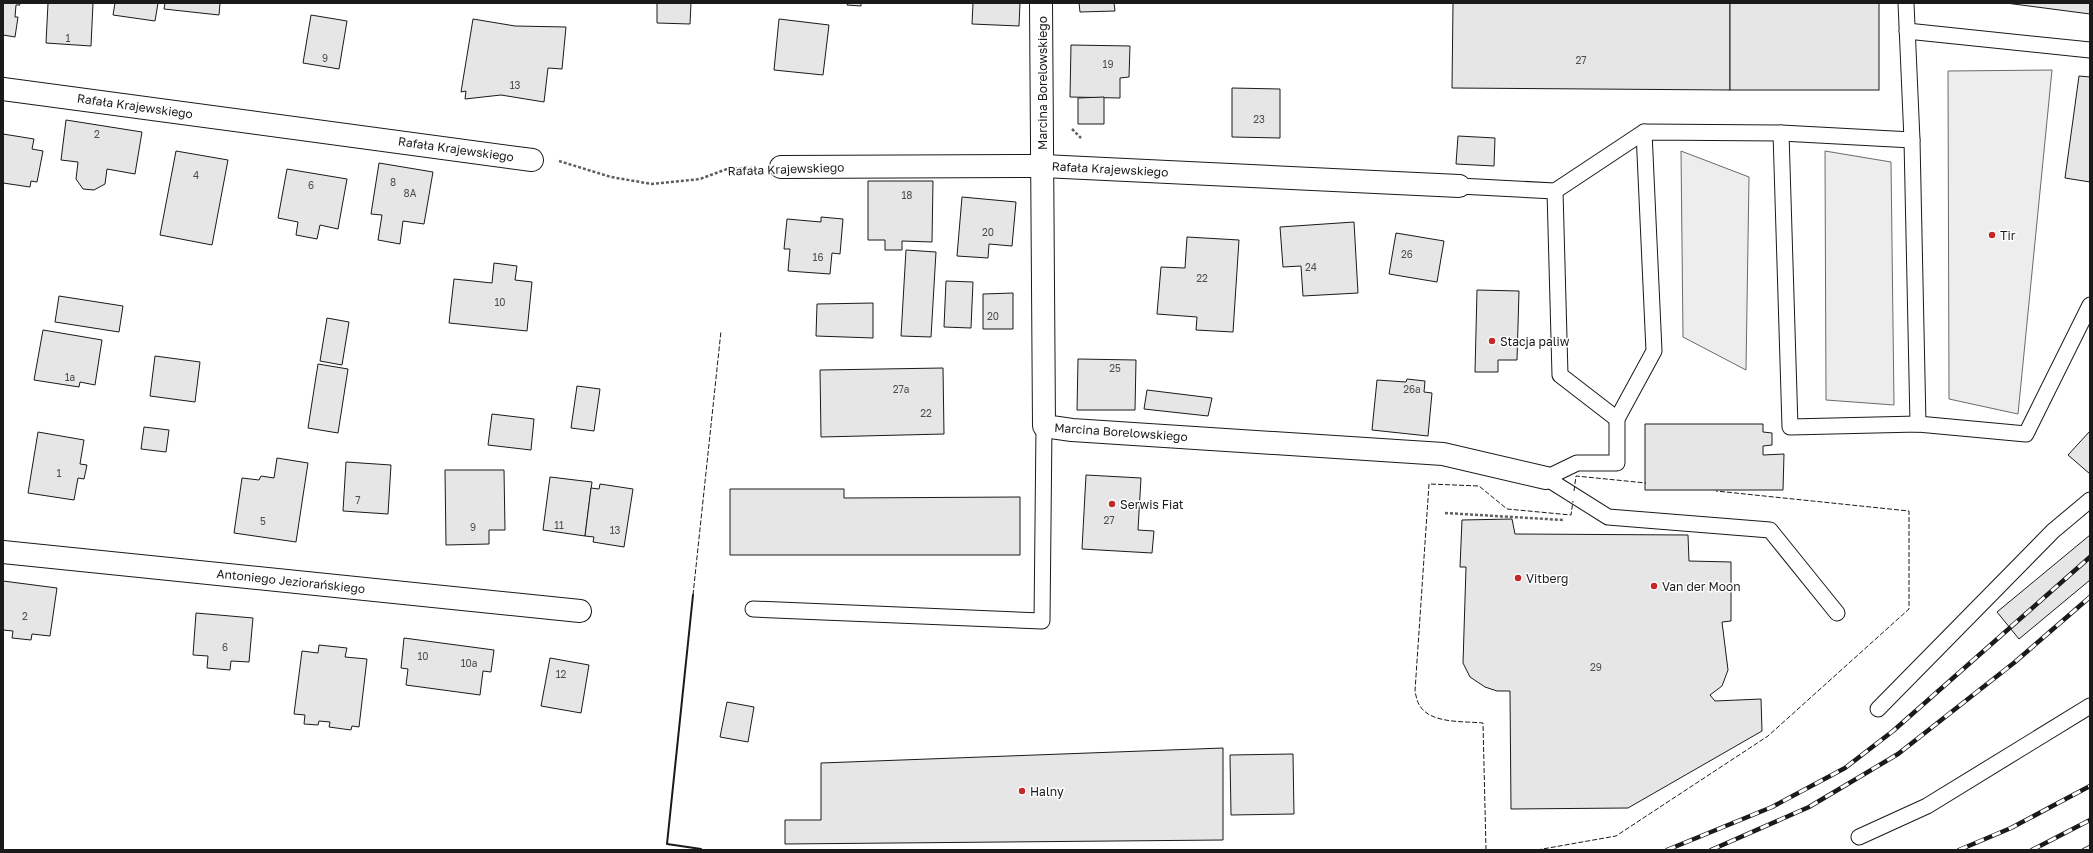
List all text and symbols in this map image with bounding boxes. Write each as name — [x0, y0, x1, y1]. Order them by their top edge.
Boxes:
street label: Marcina Borelowskiego — [1035, 16, 1050, 150]
house number: 1 — [66, 32, 71, 44]
house number: 9 — [322, 52, 328, 64]
house number: 27 — [1575, 54, 1587, 66]
house number: 19 — [1103, 58, 1113, 70]
house number: 13 — [510, 79, 520, 91]
street label: Rafała Krajewskiego — [76, 90, 194, 122]
house number: 23 — [1253, 113, 1265, 125]
house number: 2 — [94, 128, 100, 140]
street label: Rafała Krajewskiego — [397, 133, 515, 165]
street label: Rafała Krajewskiego — [1051, 158, 1169, 180]
street label: Rafała Krajewskiego — [727, 159, 845, 179]
house number: 4 — [193, 169, 199, 181]
house number: 8 — [390, 176, 396, 188]
house number: 6 — [308, 179, 314, 191]
house number: 8A — [404, 187, 417, 199]
house number: 18 — [902, 189, 912, 201]
house number: 20 — [982, 226, 994, 238]
place label: Tir — [2000, 228, 2016, 243]
marker: Tir — [1987, 230, 1997, 240]
house number: 26 — [1401, 248, 1413, 260]
house number: 16 — [813, 251, 823, 263]
house number: 24 — [1305, 261, 1317, 273]
house number: 22 — [1196, 272, 1208, 284]
house number: 10 — [494, 296, 506, 308]
house number: 20 — [987, 310, 999, 322]
place label: Stacja paliw — [1500, 334, 1570, 349]
marker: Stacja paliw — [1487, 336, 1497, 346]
house number: 25 — [1109, 362, 1121, 374]
house number: 1a — [65, 371, 75, 383]
house number: 27a — [893, 383, 909, 395]
house number: 26a — [1403, 383, 1421, 395]
house number: 22 — [920, 407, 932, 419]
street label: Marcina Borelowskiego — [1054, 420, 1188, 444]
house number: 1 — [57, 467, 62, 479]
house number: 7 — [355, 494, 361, 506]
place label: Serwis Fiat — [1120, 497, 1184, 512]
marker: Serwis Fiat — [1107, 499, 1117, 509]
house number: 27 — [1103, 514, 1115, 526]
house number: 5 — [260, 515, 266, 527]
house number: 11 — [554, 519, 564, 531]
house number: 9 — [470, 521, 476, 533]
house number: 13 — [610, 524, 620, 536]
street label: Antoniego Jeziorańskiego — [216, 566, 366, 596]
place label: Vitberg — [1526, 571, 1568, 586]
marker: Vitberg — [1513, 573, 1523, 583]
place label: Van der Moon — [1662, 579, 1741, 594]
marker: Van der Moon — [1649, 581, 1659, 591]
house number: 2 — [22, 610, 28, 622]
house number: 6 — [222, 641, 228, 653]
house number: 10 — [417, 650, 429, 662]
house number: 10a — [461, 657, 477, 669]
house number: 29 — [1590, 661, 1602, 673]
house number: 12 — [556, 668, 567, 680]
place label: Halny — [1030, 784, 1064, 799]
marker: Halny — [1017, 786, 1027, 796]

